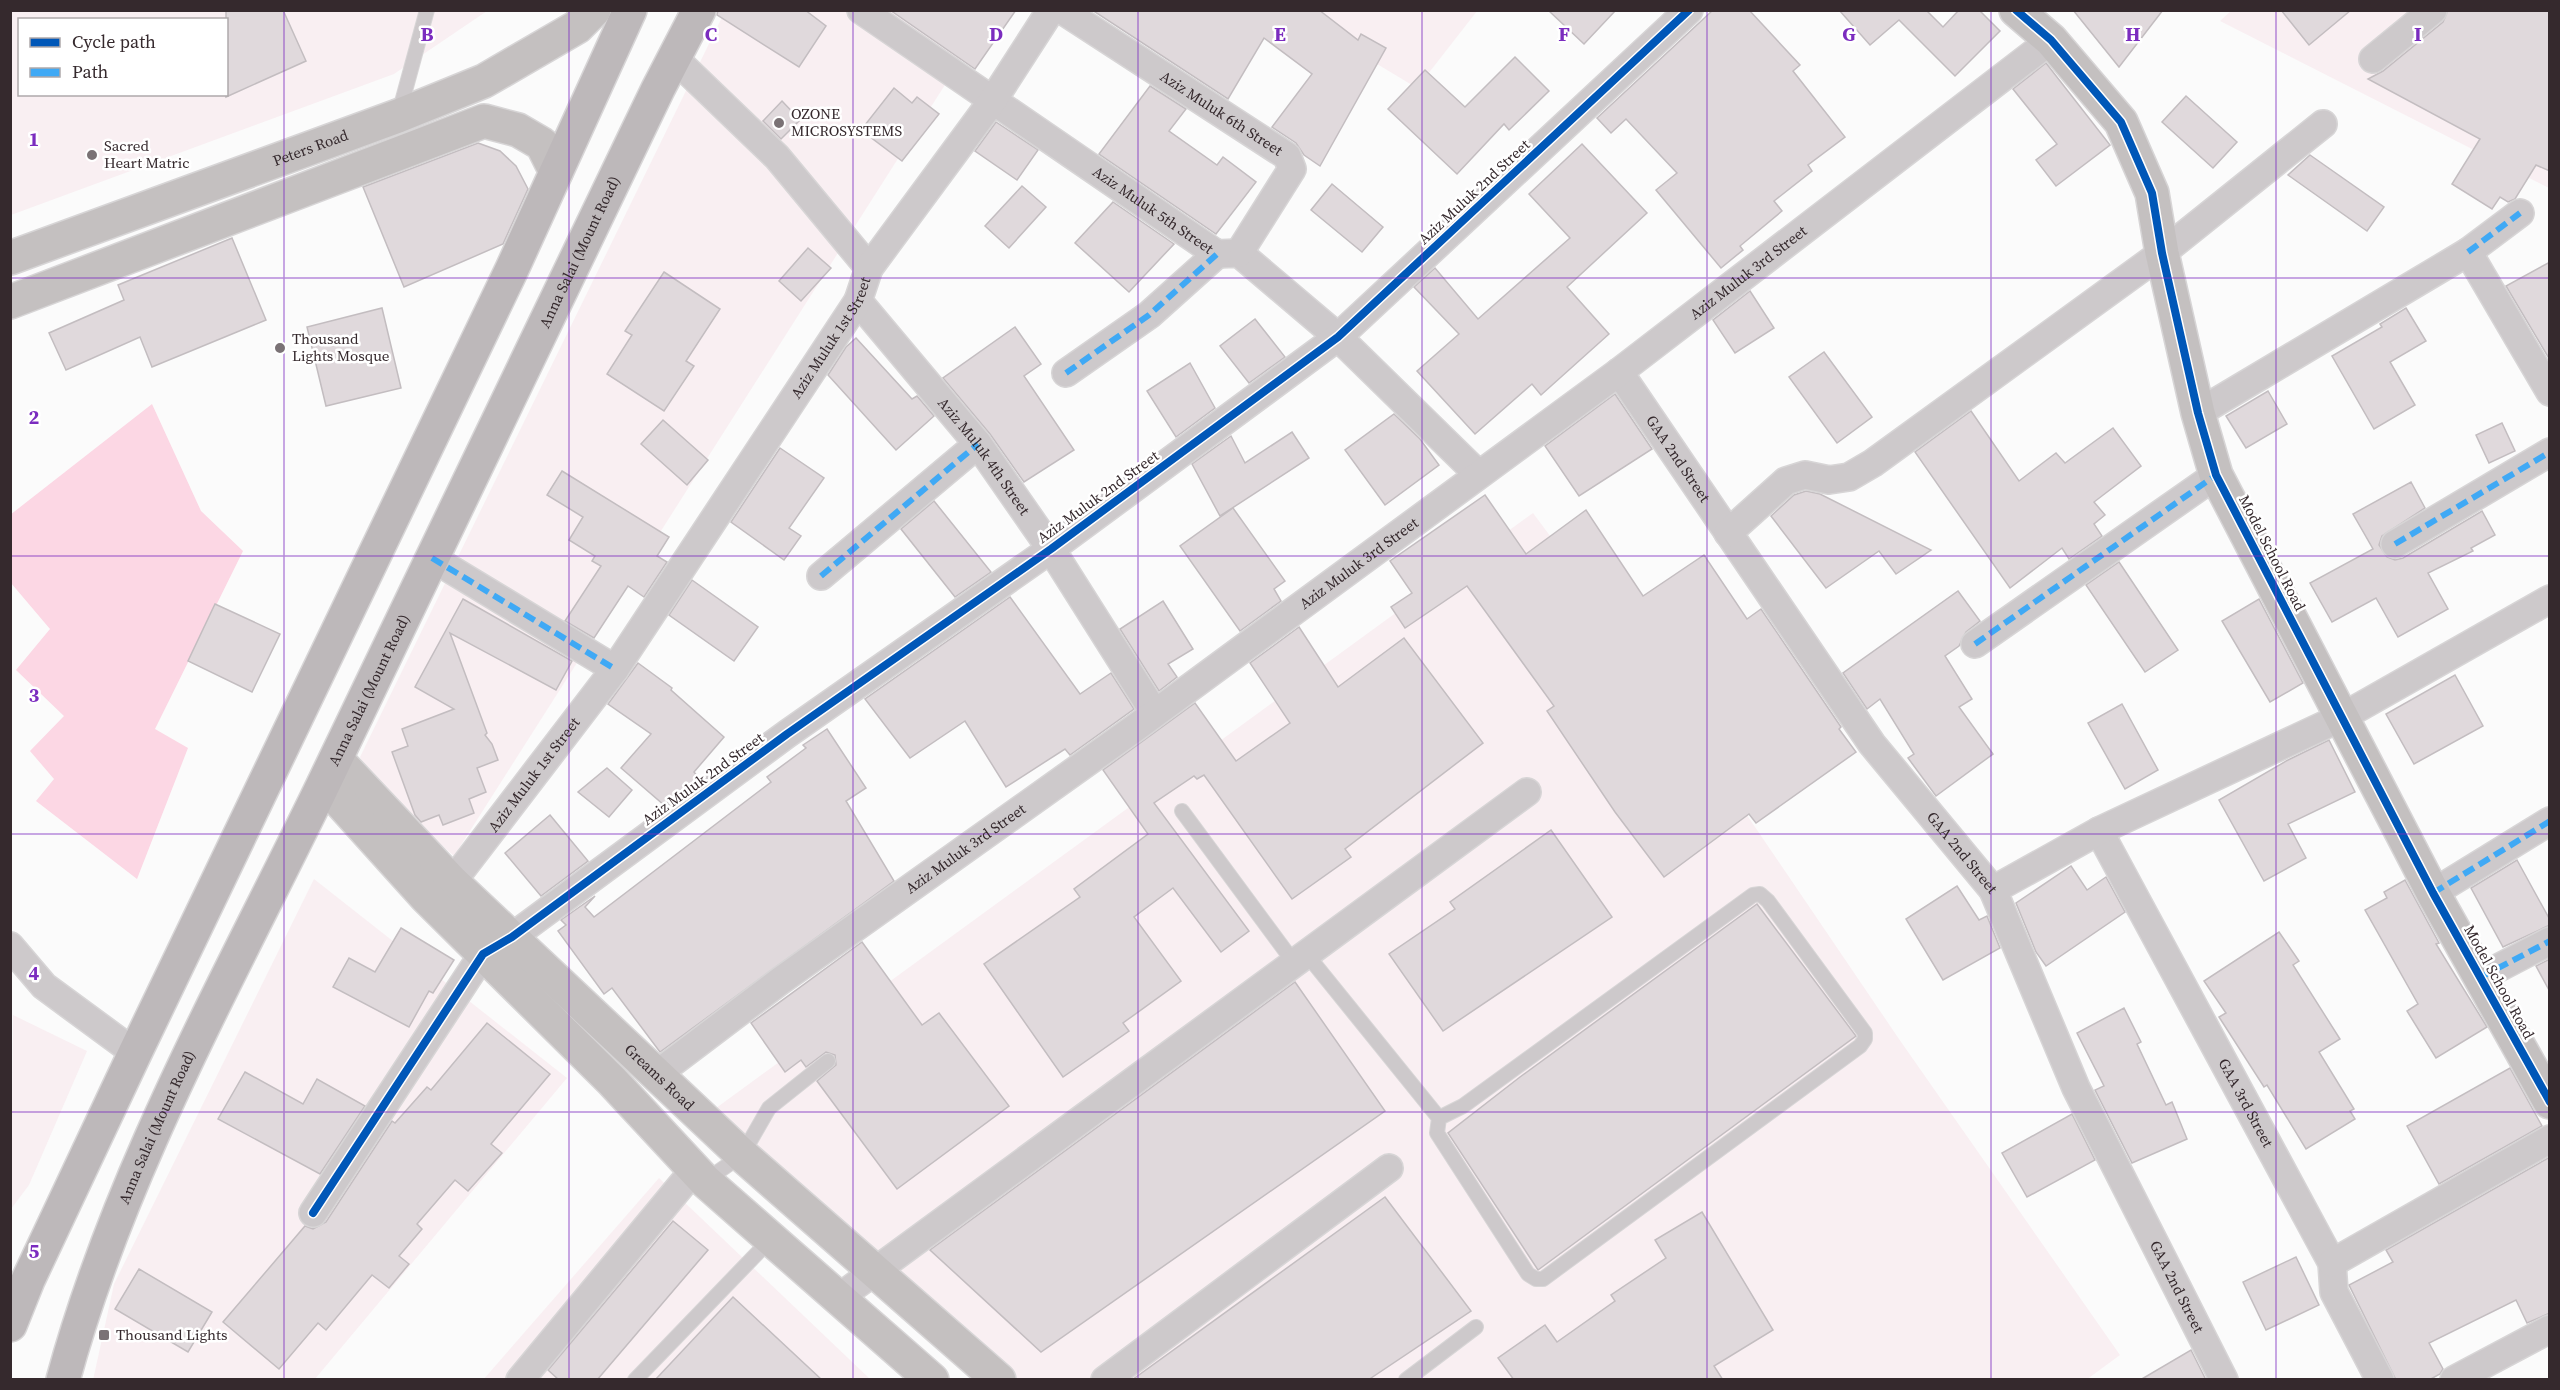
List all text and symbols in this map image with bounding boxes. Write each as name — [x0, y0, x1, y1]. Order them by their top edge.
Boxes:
legend — [18, 18, 228, 96]
text: B — [420, 20, 434, 48]
text: C — [705, 20, 717, 48]
text: D — [989, 20, 1003, 48]
text: E — [1274, 20, 1286, 48]
text: F — [1558, 20, 1570, 48]
text: G — [1842, 20, 1856, 48]
text: H — [2125, 20, 2141, 48]
text: I — [2414, 20, 2422, 48]
text: Cycle path — [72, 29, 156, 54]
text: Path — [72, 59, 109, 84]
street label: Aziz Muluk 6th Street — [1156, 66, 1287, 161]
place label: OZONE MICROSYSTEMS — [791, 103, 903, 141]
marker: OZONE MICROSYSTEMS — [772, 116, 786, 130]
street label: Peters Road — [270, 124, 351, 171]
text: 1 — [29, 125, 39, 153]
street label: Aziz Muluk 2nd Street — [1413, 134, 1534, 249]
place label: Sacred Heart Matric — [104, 135, 189, 173]
marker: Sacred Heart Matric — [85, 148, 99, 162]
street label: Aziz Muluk 5th Street — [1089, 161, 1218, 259]
street label: Anna Salai (Mount Road) — [534, 172, 625, 331]
street label: Aziz Muluk 3rd Street — [1685, 220, 1811, 324]
street label: Aziz Muluk 1st Street — [785, 274, 875, 403]
place label: Thousand Lights Mosque — [292, 328, 390, 366]
marker: Thousand Lights Mosque — [273, 341, 287, 355]
street label: Aziz Muluk 4th Street — [933, 393, 1035, 519]
text: 2 — [29, 403, 40, 431]
street label: GAA 2nd Street — [1641, 411, 1716, 506]
street label: Aziz Muluk 2nd Street — [1033, 445, 1163, 548]
street label: Model School Road — [2234, 491, 2311, 615]
street label: Aziz Muluk 3rd Street — [1295, 512, 1422, 614]
street label: Anna Salai (Mount Road) — [323, 610, 414, 769]
text: 3 — [29, 681, 40, 709]
street label: Aziz Muluk 1st Street — [483, 713, 584, 836]
street label: Aziz Muluk 2nd Street — [638, 727, 768, 830]
street label: Aziz Muluk 3rd Street — [901, 798, 1030, 898]
street label: GAA 2nd Street — [1922, 807, 2003, 898]
street label: Model School Road — [2459, 921, 2540, 1043]
text: 4 — [29, 959, 40, 987]
street label: Greams Road — [620, 1039, 700, 1115]
street label: Anna Salai (Mount Road) — [113, 1047, 200, 1207]
street label: GAA 3rd Street — [2214, 1055, 2279, 1151]
text: 5 — [29, 1237, 40, 1265]
street label: GAA 2nd Street — [2145, 1237, 2209, 1336]
place label: Thousand Lights — [116, 1324, 227, 1345]
marker: Thousand Lights — [97, 1328, 111, 1342]

